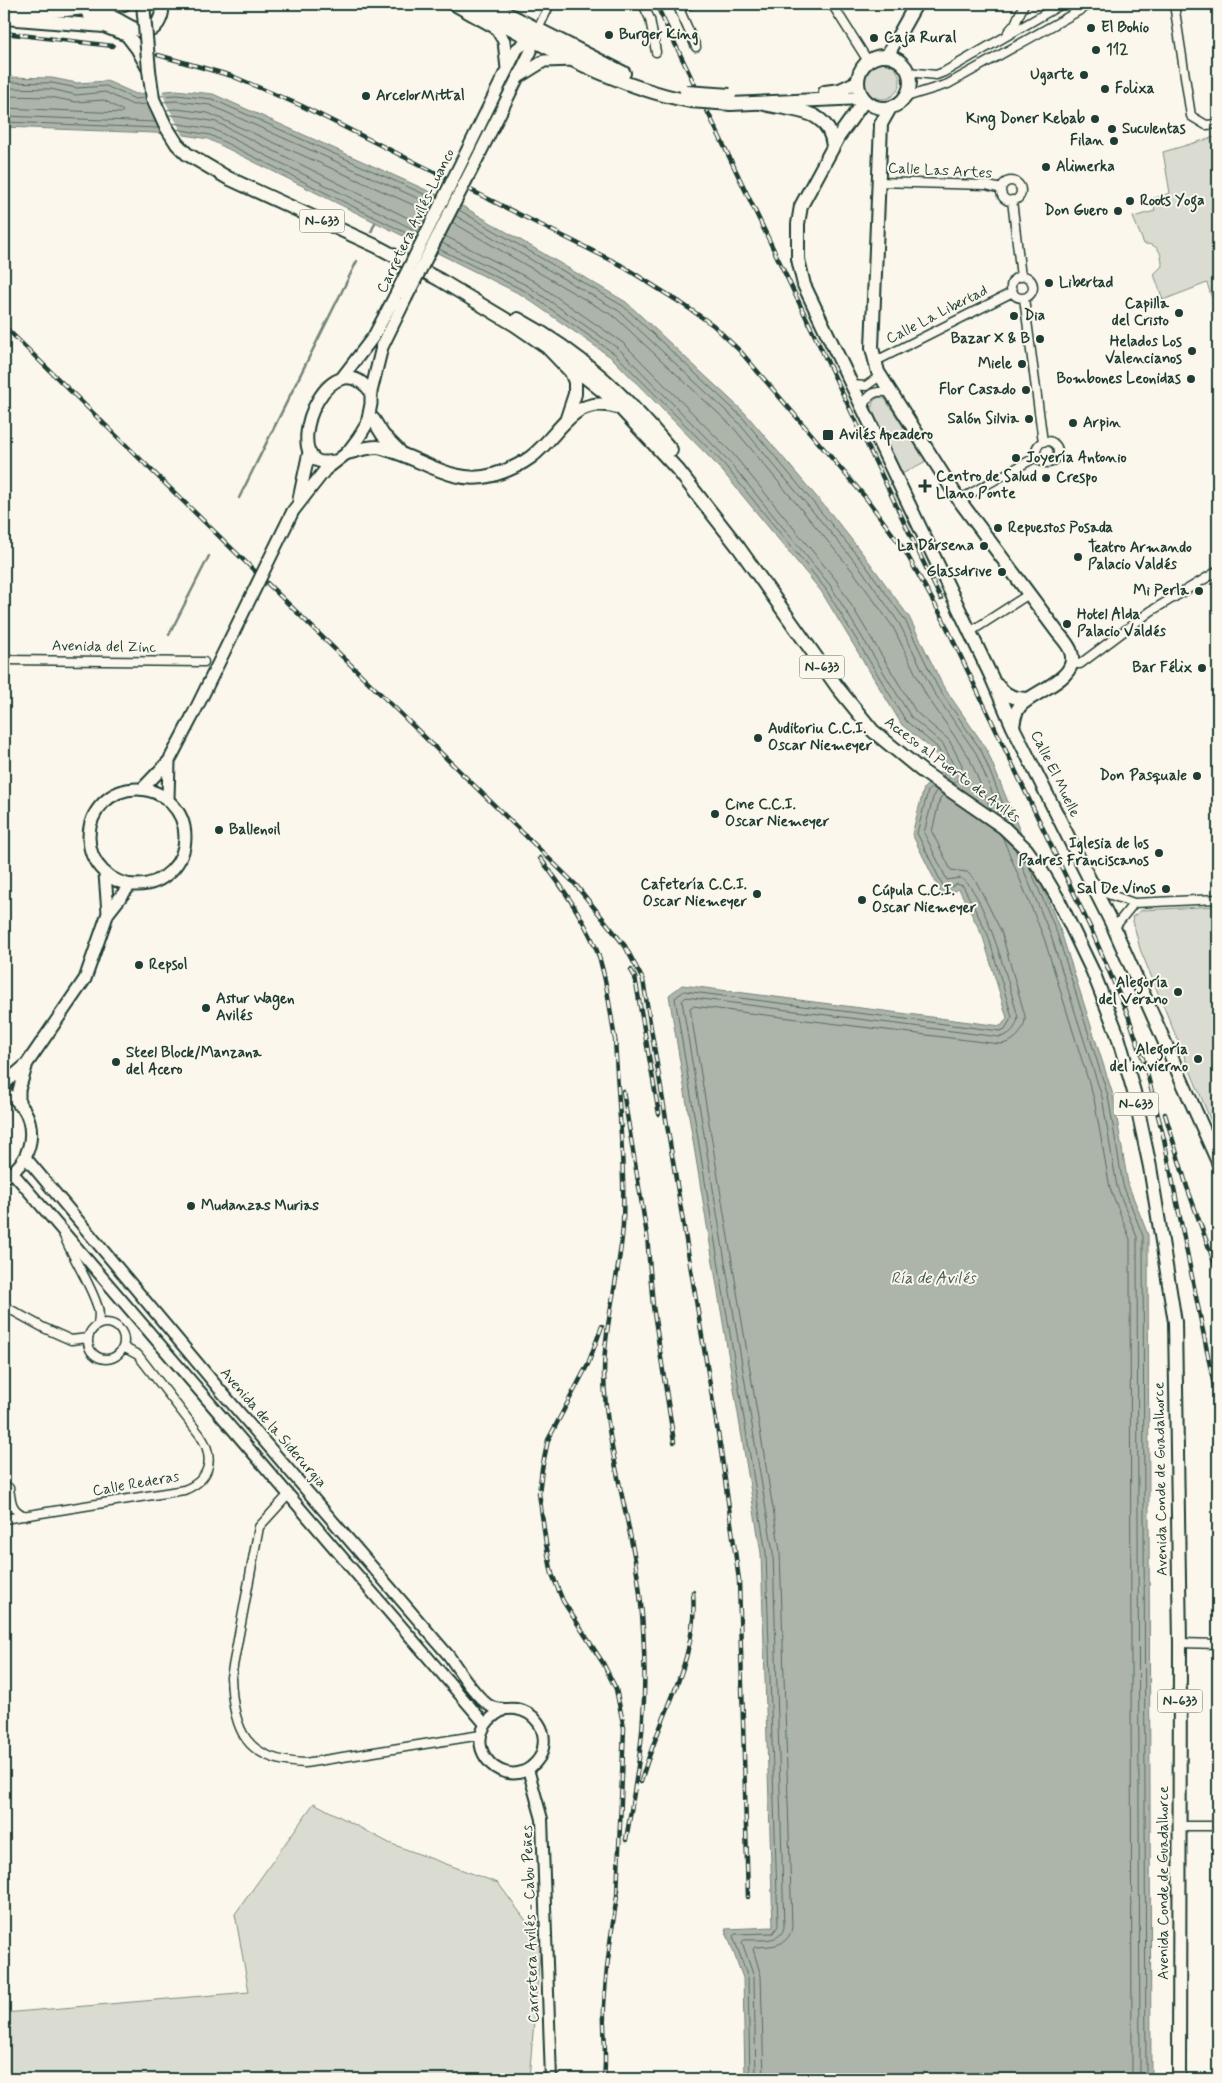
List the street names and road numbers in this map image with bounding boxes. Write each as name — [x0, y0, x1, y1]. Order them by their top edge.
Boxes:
street label: Carretera Avilés-Luanco — [372, 145, 460, 297]
street label: Calle Las Artes — [887, 158, 993, 184]
road number: N-633 — [300, 210, 344, 232]
street label: Calle La Libertad — [883, 281, 991, 349]
street label: Avenida del Zinc — [52, 636, 157, 658]
road number: N-633 — [800, 656, 844, 679]
street label: Acceso al Puerto de Avilés — [880, 712, 1024, 828]
street label: Calle El Muelle — [1025, 727, 1085, 821]
road number: N-633 — [1114, 1092, 1158, 1116]
street label: Avenida de la Siderurgia — [215, 1364, 331, 1492]
street label: Avenida Conde de Guadalhorce — [1149, 1382, 1173, 1576]
street label: Calle Rederas — [91, 1466, 181, 1501]
road number: N-633 — [1158, 1690, 1202, 1712]
street label: Avenida Conde de Guadalhorce — [1154, 1786, 1174, 1980]
street label: Carretera Avilés - Cabu Peñes — [518, 1824, 544, 2023]

